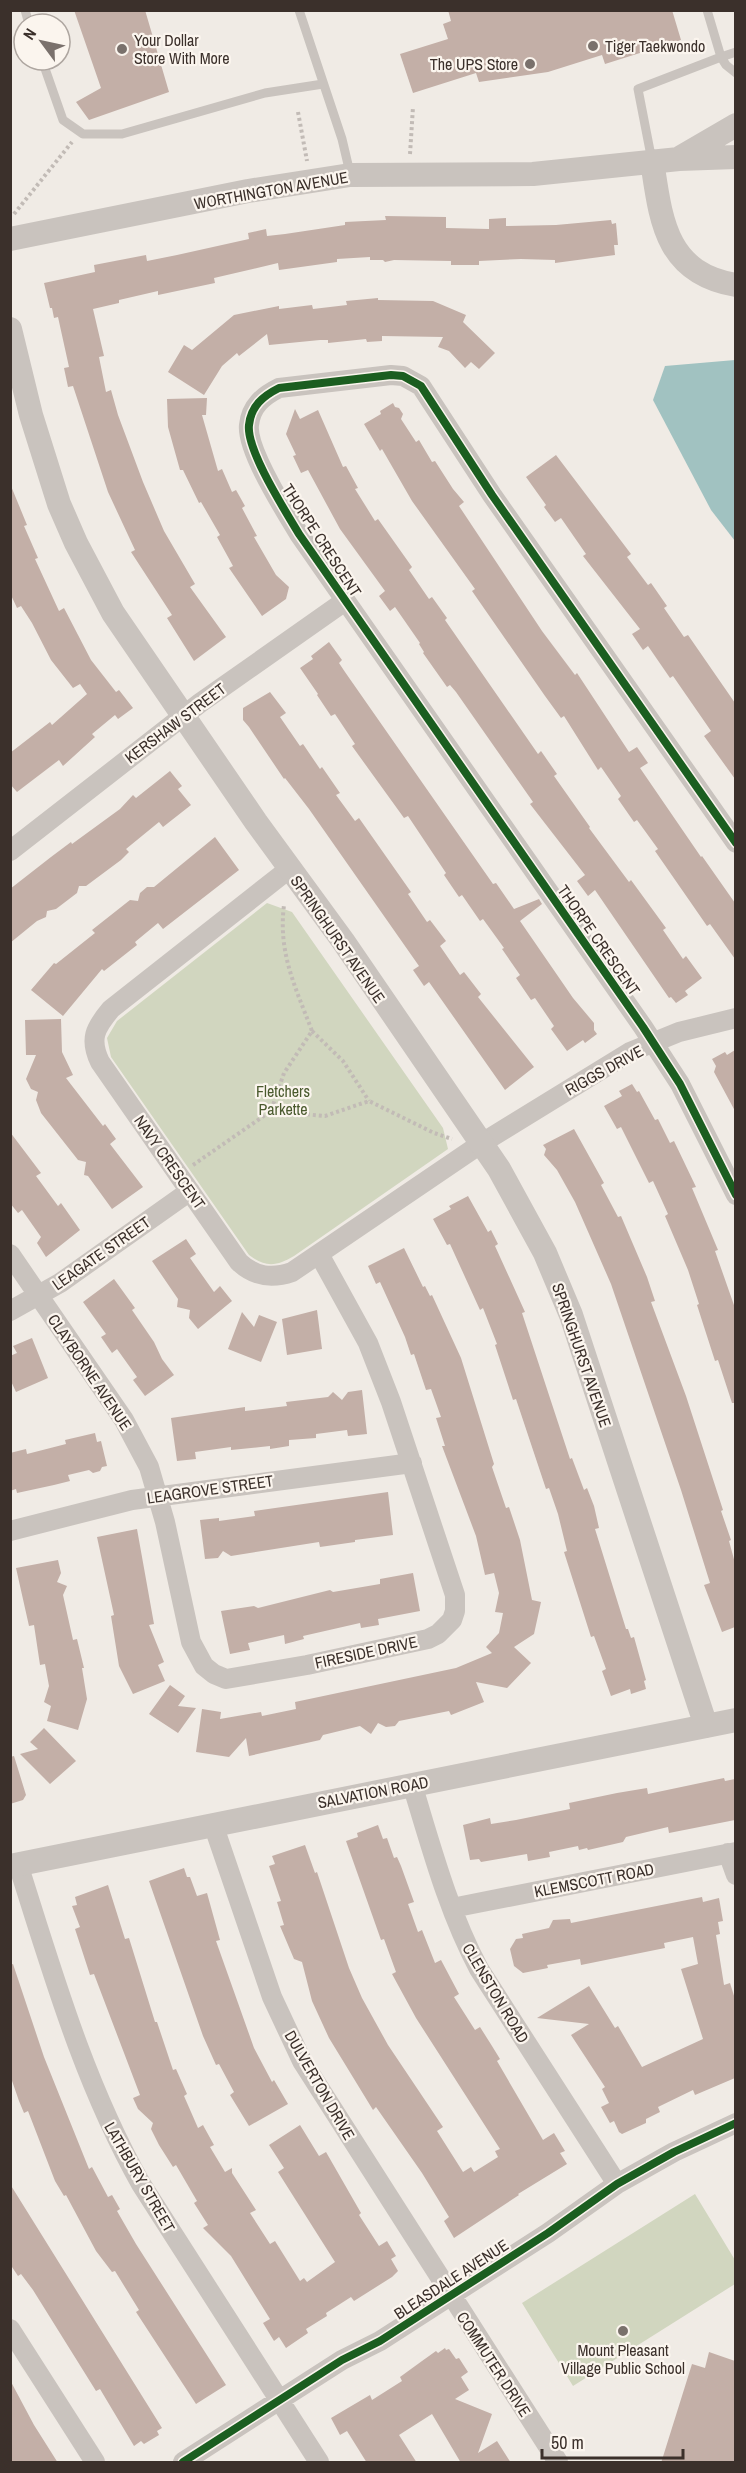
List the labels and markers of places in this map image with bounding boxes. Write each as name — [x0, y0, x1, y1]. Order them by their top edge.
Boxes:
place label: Your Dollar Store With More — [134, 29, 230, 69]
place label: Tiger Taekwondo — [605, 35, 705, 57]
marker: Tiger Taekwondo — [586, 39, 600, 53]
marker: Your Dollar Store With More — [115, 42, 129, 56]
place label: The UPS Store — [430, 53, 518, 75]
marker: The UPS Store — [523, 57, 537, 71]
marker: Mount Pleasant Village Public School — [616, 2324, 630, 2338]
place label: Mount Pleasant Village Public School — [561, 2339, 685, 2379]

